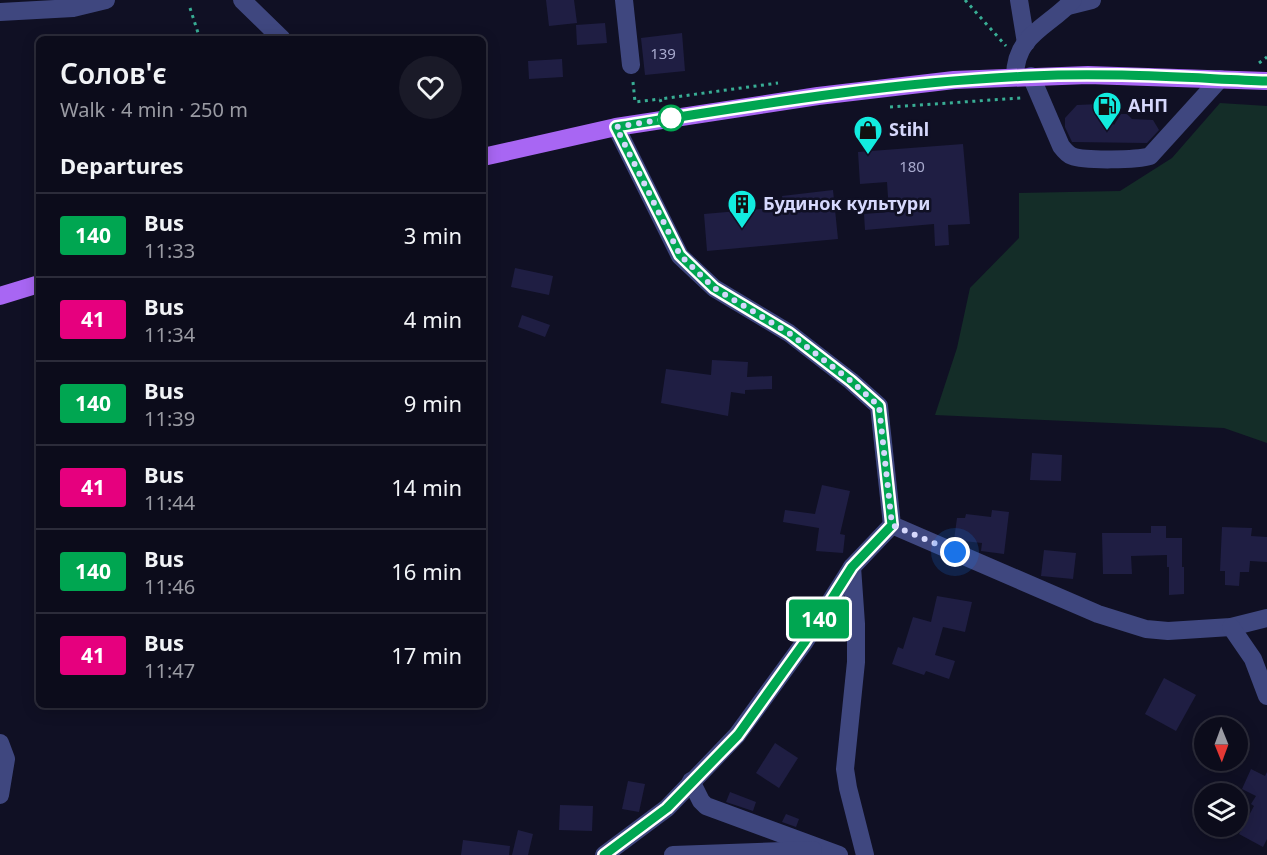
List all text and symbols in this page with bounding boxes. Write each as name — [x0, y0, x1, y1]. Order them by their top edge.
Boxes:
house number: 139 — [650, 43, 676, 63]
text: Солов'є — [60, 54, 167, 92]
button: heart — [399, 56, 462, 119]
fuel station icon: АНП — [1091, 90, 1123, 132]
place label: АНП — [1128, 93, 1168, 117]
text: Walk · 4 min · 250 m — [60, 96, 248, 123]
unlabelled marker — [658, 105, 684, 131]
shop icon: Stihl — [852, 114, 884, 156]
place label: Stihl — [889, 117, 929, 141]
text: Departures — [60, 150, 184, 180]
house number: 180 — [899, 156, 925, 176]
building icon: Будинок культури — [726, 188, 758, 230]
place label: Будинок культури — [763, 191, 930, 215]
text: Bus — [144, 207, 184, 237]
text: 3 min — [404, 220, 462, 250]
text: 140 — [75, 221, 111, 249]
text: 11:33 — [144, 237, 195, 264]
text: Bus — [144, 291, 184, 321]
text: 4 min — [404, 304, 462, 334]
text: 41 — [81, 305, 105, 333]
text: 11:34 — [144, 321, 195, 348]
text: Bus — [144, 375, 184, 405]
text: 9 min — [404, 388, 462, 418]
text: 140 — [75, 389, 111, 417]
text: 11:39 — [144, 405, 195, 432]
text: Bus — [144, 459, 184, 489]
text: 14 min — [391, 472, 462, 502]
text: 41 — [81, 473, 105, 501]
text: 11:44 — [144, 489, 195, 516]
your location — [940, 537, 970, 567]
text: Bus — [144, 543, 184, 573]
text: 16 min — [391, 556, 462, 586]
text: 140 — [75, 557, 111, 585]
text: 11:46 — [144, 573, 195, 600]
line badge: 140 — [784, 600, 854, 638]
text: 140 — [801, 605, 837, 633]
text: Bus — [144, 627, 184, 657]
text: 17 min — [391, 640, 462, 670]
text: 41 — [81, 641, 105, 669]
text: 11:47 — [144, 657, 195, 684]
north arrow — [1194, 717, 1248, 771]
map controls — [1194, 717, 1248, 837]
button: layers — [1194, 783, 1248, 837]

